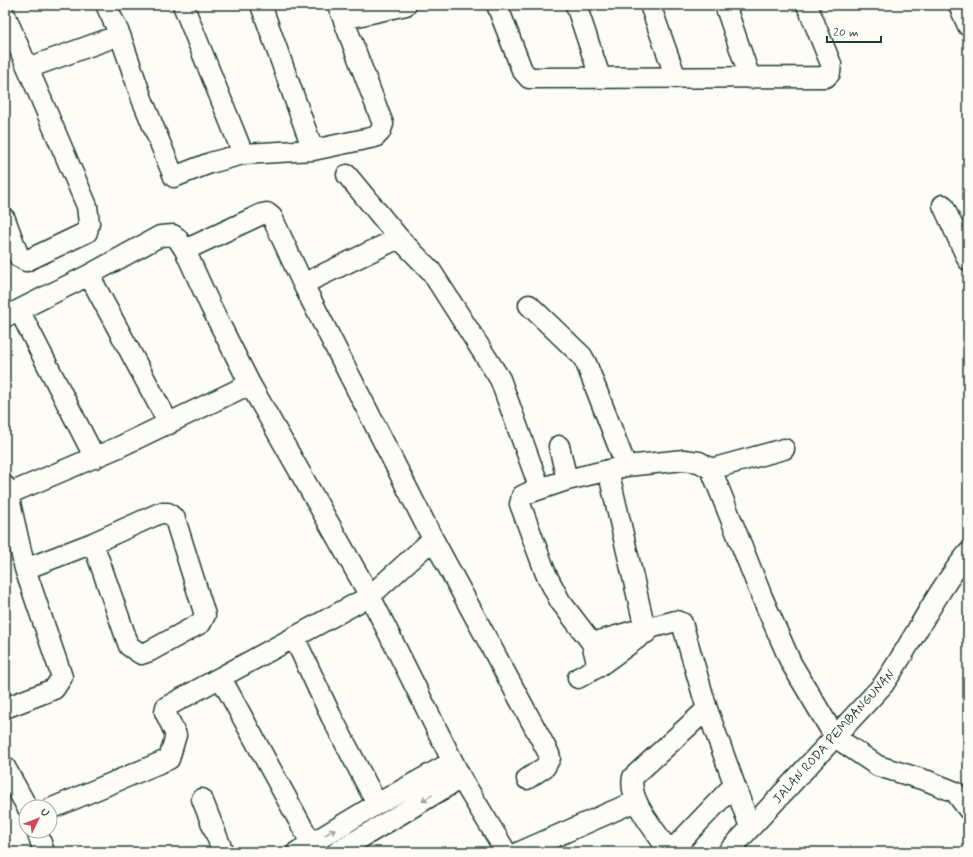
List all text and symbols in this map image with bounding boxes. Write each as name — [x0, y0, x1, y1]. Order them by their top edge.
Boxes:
scale bar — [827, 18, 881, 44]
text: 20 m — [833, 25, 859, 41]
street label: JALAN RODA PEMBANGUNAN — [769, 666, 899, 808]
one-way arrow — [421, 795, 433, 803]
north arrow — [18, 799, 58, 839]
text: U — [37, 805, 52, 820]
one-way arrow — [324, 827, 336, 835]

